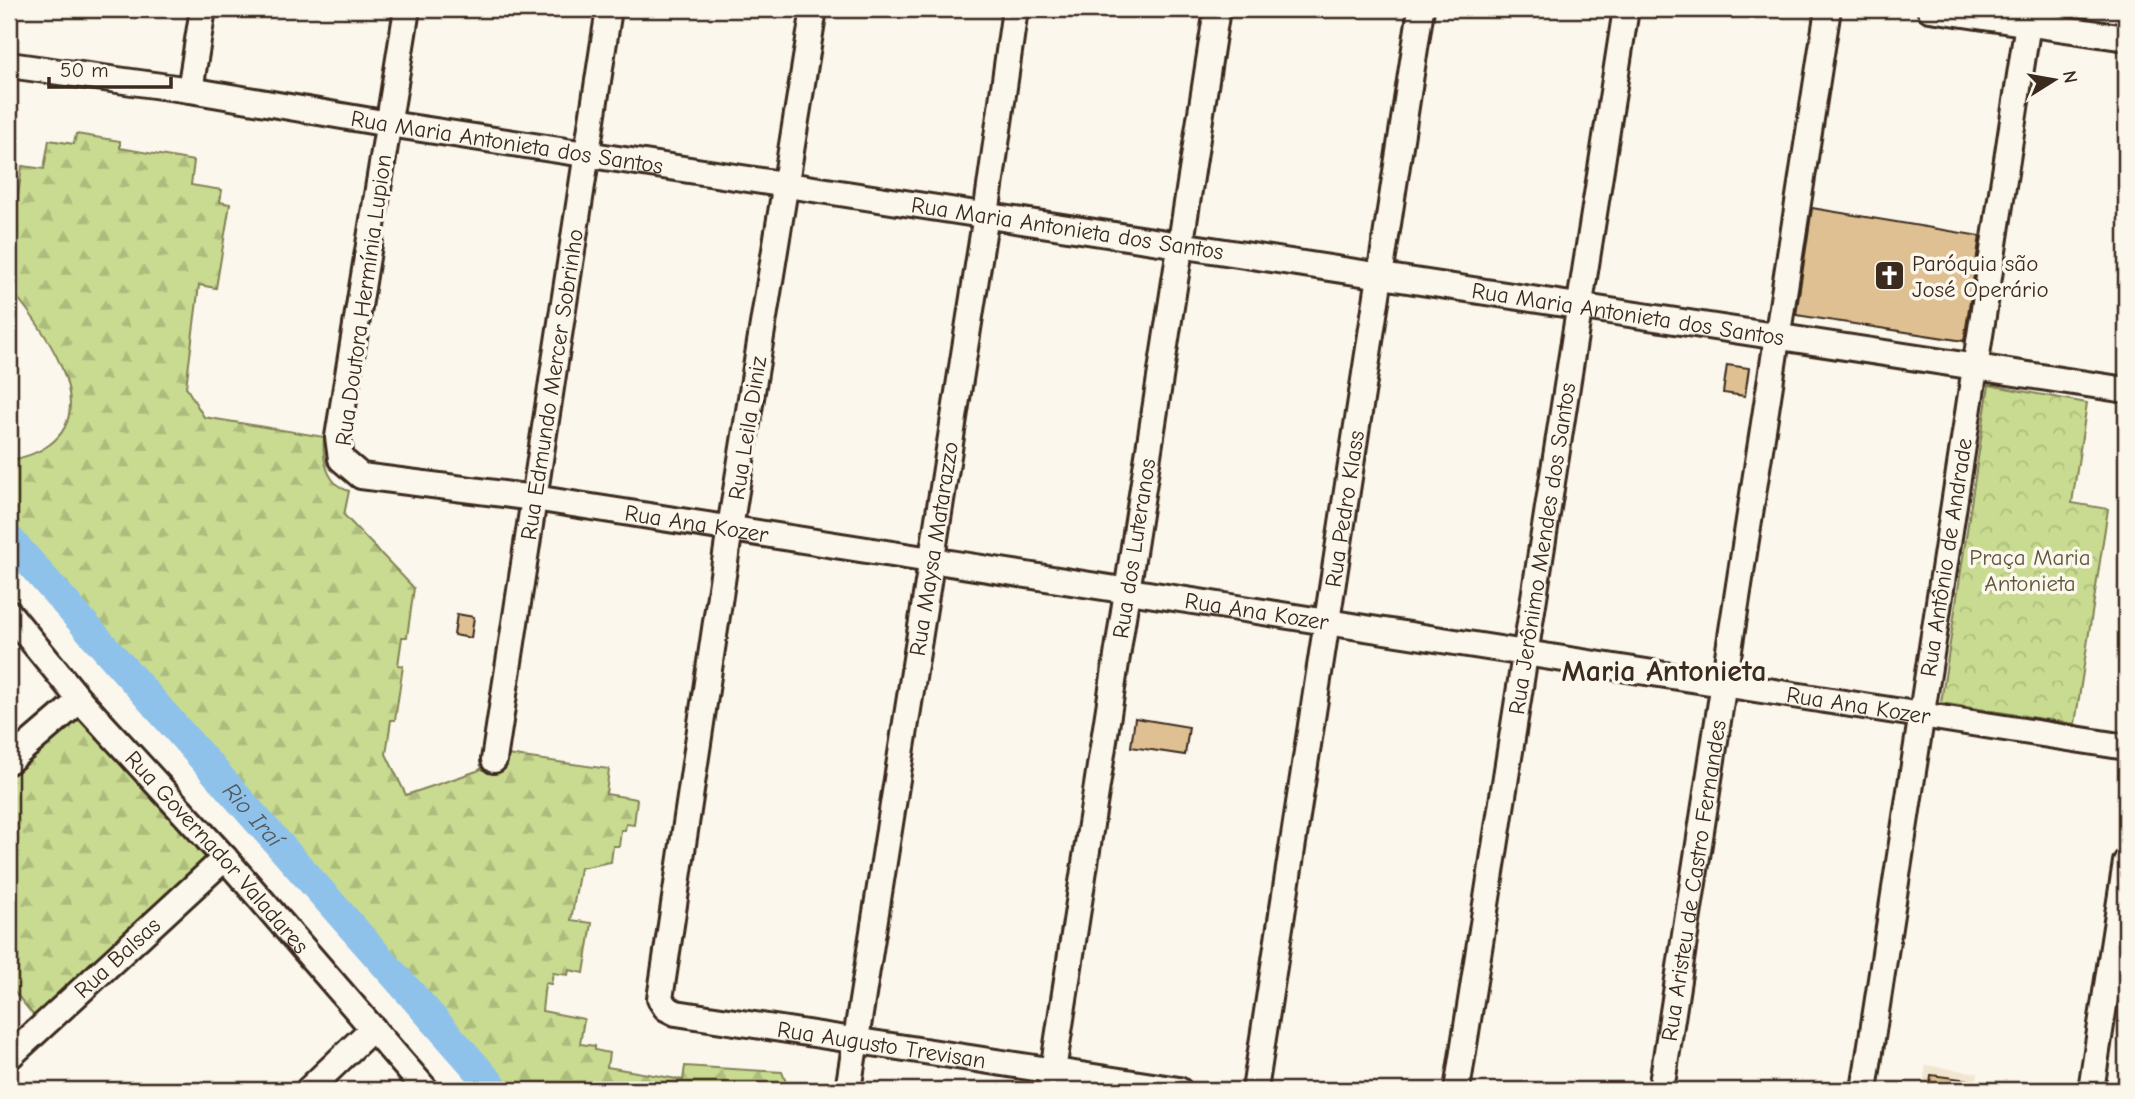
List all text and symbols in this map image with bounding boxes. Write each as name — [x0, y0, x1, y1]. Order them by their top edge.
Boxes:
scale bar — [49, 46, 172, 90]
north arrow — [2020, 46, 2090, 116]
text: 50 m — [60, 58, 109, 82]
text: N — [2058, 69, 2082, 85]
street label: Rua Maria Antonieta dos Santos — [349, 105, 665, 180]
street label: Rua Doutora Hermínia Lupion — [330, 153, 397, 448]
street label: Rua Maria Antonieta dos Santos — [909, 191, 1225, 266]
street label: Rua Edmundo Mercer Sobrinho — [515, 227, 589, 542]
place label: Paróquia são José Operário — [1912, 250, 2049, 303]
church icon: Paróquia são José Operário — [1872, 259, 1906, 293]
street label: Rua Maria Antonieta dos Santos — [1470, 277, 1786, 351]
street label: Rua Leila Diniz — [723, 354, 772, 502]
street label: Rua Jerônimo Mendes dos Santos — [1503, 381, 1581, 716]
street label: Rua Pedro Klass — [1319, 429, 1370, 589]
street label: Rua Antônio de Andrade — [1915, 436, 1978, 679]
street label: Rua Maysa Matarazzo — [904, 440, 964, 658]
street label: Rua dos Luteranos — [1107, 457, 1161, 640]
street label: Rua Ana Kozer — [623, 499, 771, 549]
park label: Praça Maria Antonieta — [1969, 544, 2091, 597]
street label: Rua Ana Kozer — [1183, 587, 1331, 636]
district label: Maria Antonieta — [1562, 654, 1766, 689]
street label: Rua Ana Kozer — [1785, 681, 1933, 730]
street label: Rua Aristeu de Castro Fernandes — [1656, 718, 1732, 1043]
street label: Rua Governador Valadares — [119, 745, 314, 959]
water label: Rio Iraí — [217, 777, 290, 855]
street label: Rua Balsas — [69, 912, 166, 1004]
street label: Rua Augusto Trevisan — [775, 1016, 988, 1074]

